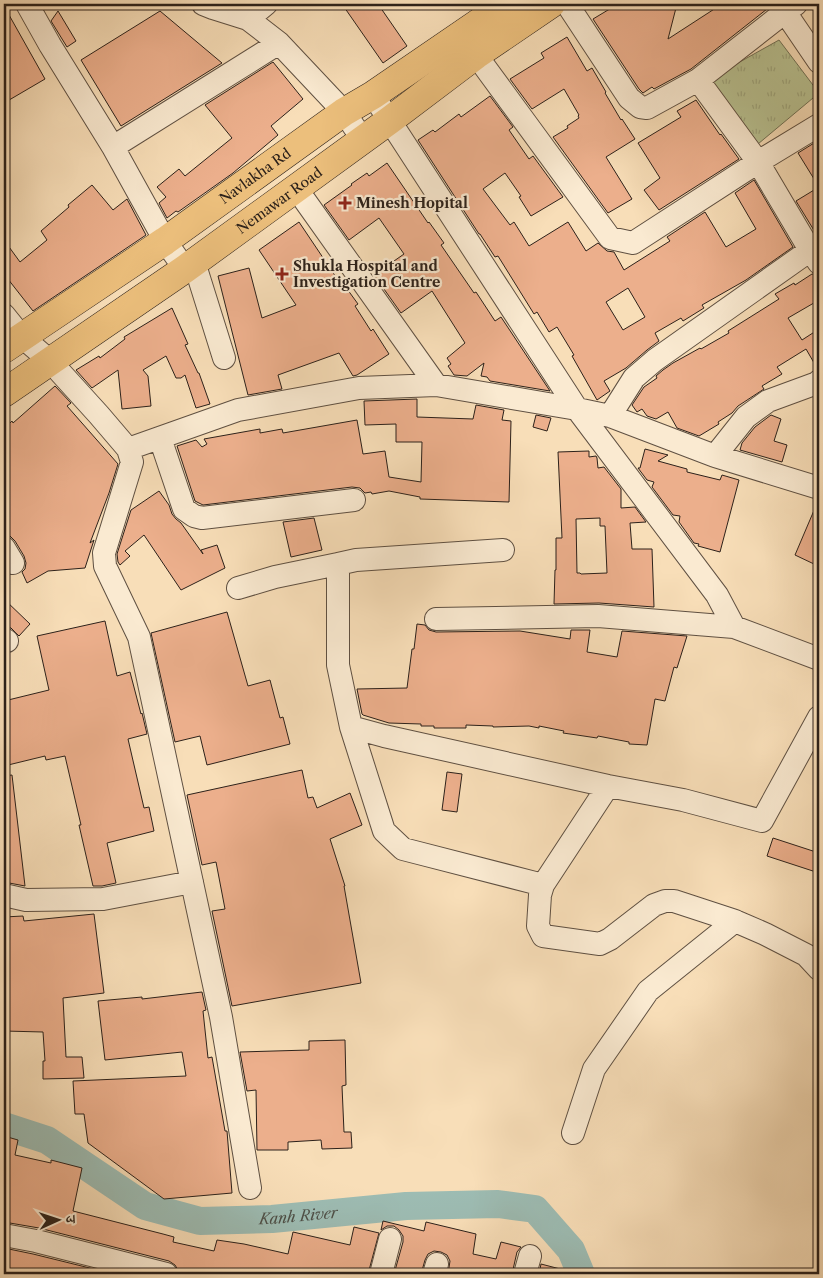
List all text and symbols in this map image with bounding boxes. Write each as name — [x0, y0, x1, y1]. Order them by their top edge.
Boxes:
street label: Navlakha Rd — [216, 144, 295, 208]
street label: Nemawar Road — [233, 163, 326, 238]
place label: Minesh Hopital — [356, 194, 468, 212]
marker: Minesh Hopital — [338, 196, 352, 210]
place label: Shukla Hospital and Investigation Centre — [293, 257, 440, 291]
marker: Shukla Hospital and Investigation Centre — [275, 267, 289, 281]
north arrow — [32, 1196, 82, 1246]
water label: Kanh River — [258, 1203, 340, 1228]
text: उ — [62, 1214, 80, 1224]

